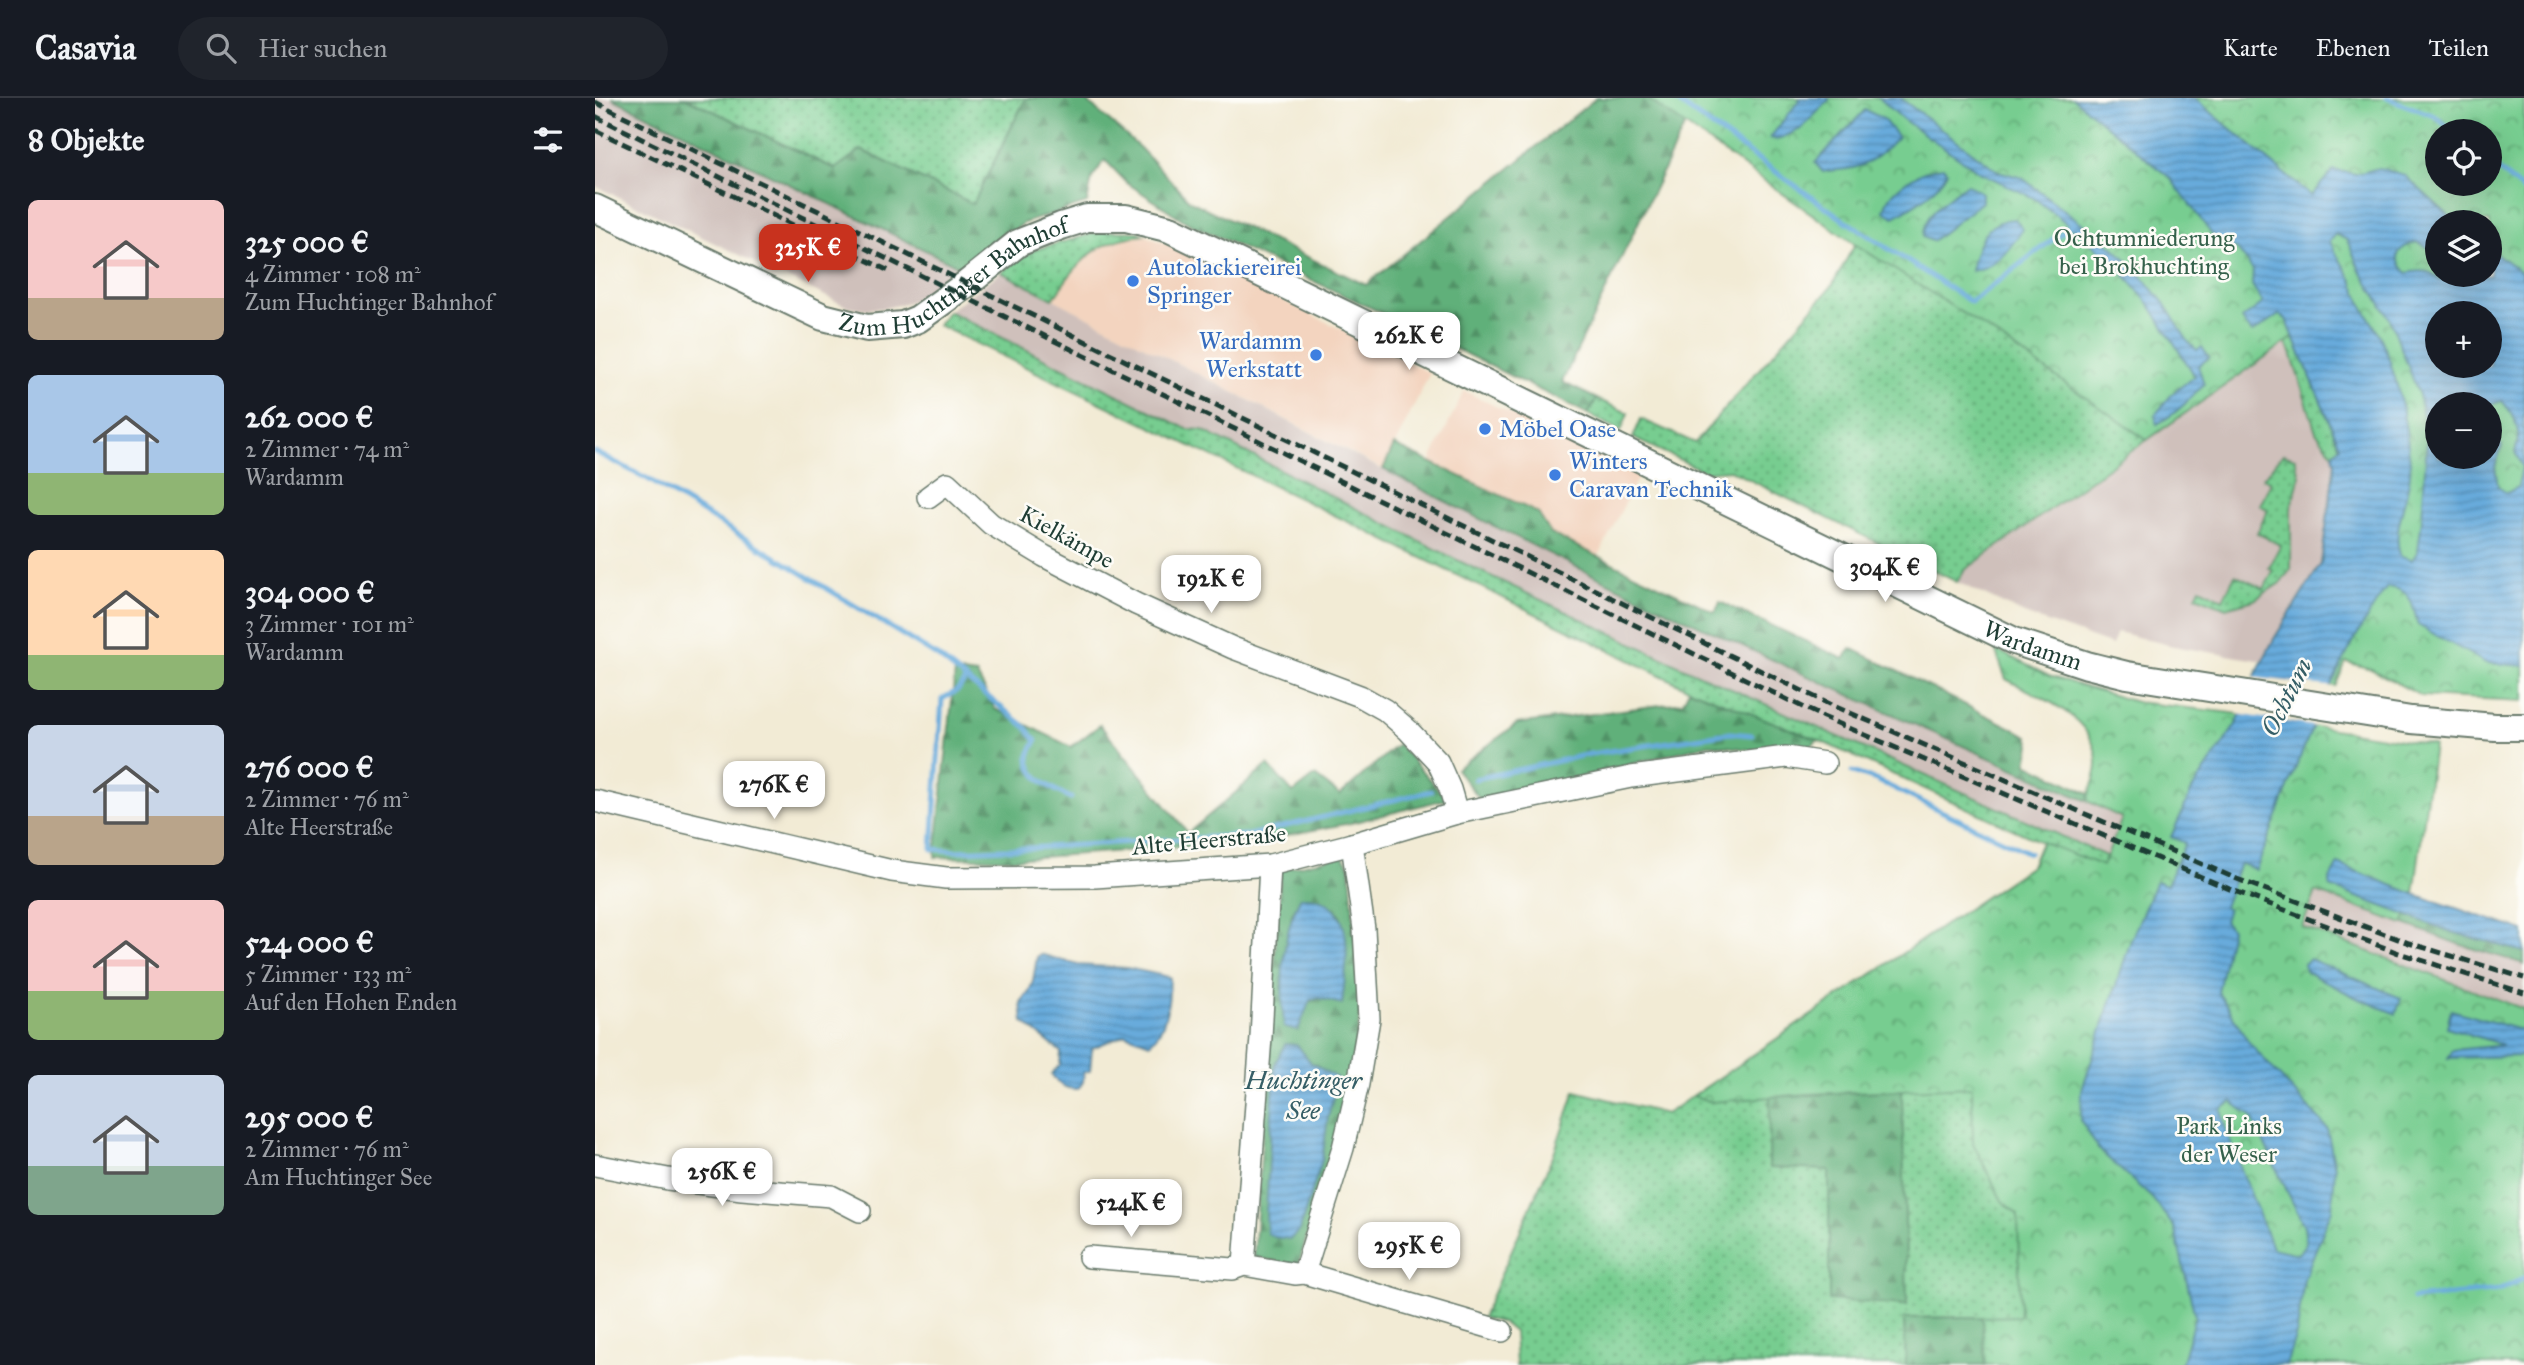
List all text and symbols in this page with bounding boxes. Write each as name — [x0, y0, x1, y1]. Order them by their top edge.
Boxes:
search box — [178, 17, 668, 80]
text: Casavia — [35, 28, 136, 68]
icon: search — [202, 29, 240, 67]
text: Hier suchen — [258, 32, 387, 64]
text: Karte — [2223, 33, 2278, 63]
text: Ebenen — [2316, 33, 2391, 63]
text: Teilen — [2429, 33, 2489, 63]
map controls — [2425, 119, 2502, 469]
button: locate — [2425, 119, 2502, 196]
icon: filters — [529, 121, 567, 159]
text: 8 Objekte — [28, 122, 145, 158]
street label: Zum Huchtinger Bahnhof — [836, 209, 1075, 343]
button: layers — [2425, 210, 2502, 287]
park label: Ochtumniederung bei Brokhuchting — [2054, 223, 2235, 281]
text: 325 000 € — [245, 224, 369, 260]
pin: 325K € — [751, 225, 865, 284]
icon: home — [84, 228, 168, 312]
text: 325K € — [775, 233, 841, 261]
place label: Autolackiereirei Springer — [1146, 252, 1302, 310]
text: 4 Zimmer · 108 m² — [245, 260, 421, 288]
marker: Autolackiereirei Springer — [1125, 273, 1141, 289]
text: Zum Huchtinger Bahnhof — [245, 288, 493, 316]
button: + — [2425, 301, 2502, 378]
pin: 262K € — [1352, 313, 1466, 372]
text: 262K € — [1374, 321, 1444, 349]
place label: Wardamm Werkstatt — [1199, 326, 1303, 384]
marker: Wardamm Werkstatt — [1308, 347, 1324, 363]
button: − — [2425, 392, 2502, 469]
text: 262 000 € — [245, 399, 373, 435]
icon: home — [84, 403, 168, 487]
place label: Möbel Oase — [1499, 414, 1616, 444]
marker: Möbel Oase — [1477, 421, 1493, 437]
text: 2 Zimmer · 74 m² — [245, 435, 409, 463]
place label: Winters Caravan Technik — [1569, 446, 1734, 504]
text: Wardamm — [245, 463, 344, 491]
marker: Winters Caravan Technik — [1547, 467, 1563, 483]
street label: Kielkämpe — [1014, 499, 1120, 575]
pin: 304K € — [1828, 545, 1942, 604]
text: 304K € — [1850, 553, 1920, 581]
pin: 192K € — [1154, 556, 1268, 615]
text: 192K € — [1177, 564, 1245, 592]
text: 304 000 € — [245, 574, 375, 610]
icon: home — [84, 578, 168, 662]
text: 3 Zimmer · 101 m² — [245, 610, 414, 638]
street label: Wardamm — [1978, 613, 2086, 677]
text: Wardamm — [245, 638, 344, 666]
water label: Ochtum — [2253, 653, 2319, 741]
text: 276 000 € — [245, 749, 374, 785]
icon: home — [84, 753, 168, 837]
pin: 276K € — [717, 762, 831, 821]
text: 276K € — [739, 770, 809, 798]
text: 2 Zimmer · 76 m² — [245, 785, 409, 813]
text: Alte Heerstraße — [245, 813, 393, 841]
street label: Alte Heerstraße — [1130, 818, 1287, 862]
text: 524 000 € — [245, 924, 374, 960]
icon: home — [84, 928, 168, 1012]
text: 5 Zimmer · 133 m² — [245, 960, 411, 988]
text: Auf den Hohen Enden — [245, 988, 457, 1016]
water label: Huchtinger See — [1243, 1064, 1363, 1126]
text: 295 000 € — [245, 1099, 373, 1135]
icon: home — [84, 1103, 168, 1187]
park label: Park Links der Weser — [2176, 1111, 2282, 1169]
text: 2 Zimmer · 76 m² — [245, 1135, 409, 1163]
pin: 256K € — [665, 1148, 779, 1208]
text: 256K € — [688, 1157, 756, 1185]
text: Am Huchtinger See — [245, 1163, 432, 1191]
pin: 524K € — [1074, 1180, 1188, 1239]
text: 524K € — [1096, 1188, 1166, 1216]
pin: 295K € — [1352, 1222, 1466, 1282]
text: 295K € — [1374, 1231, 1444, 1259]

